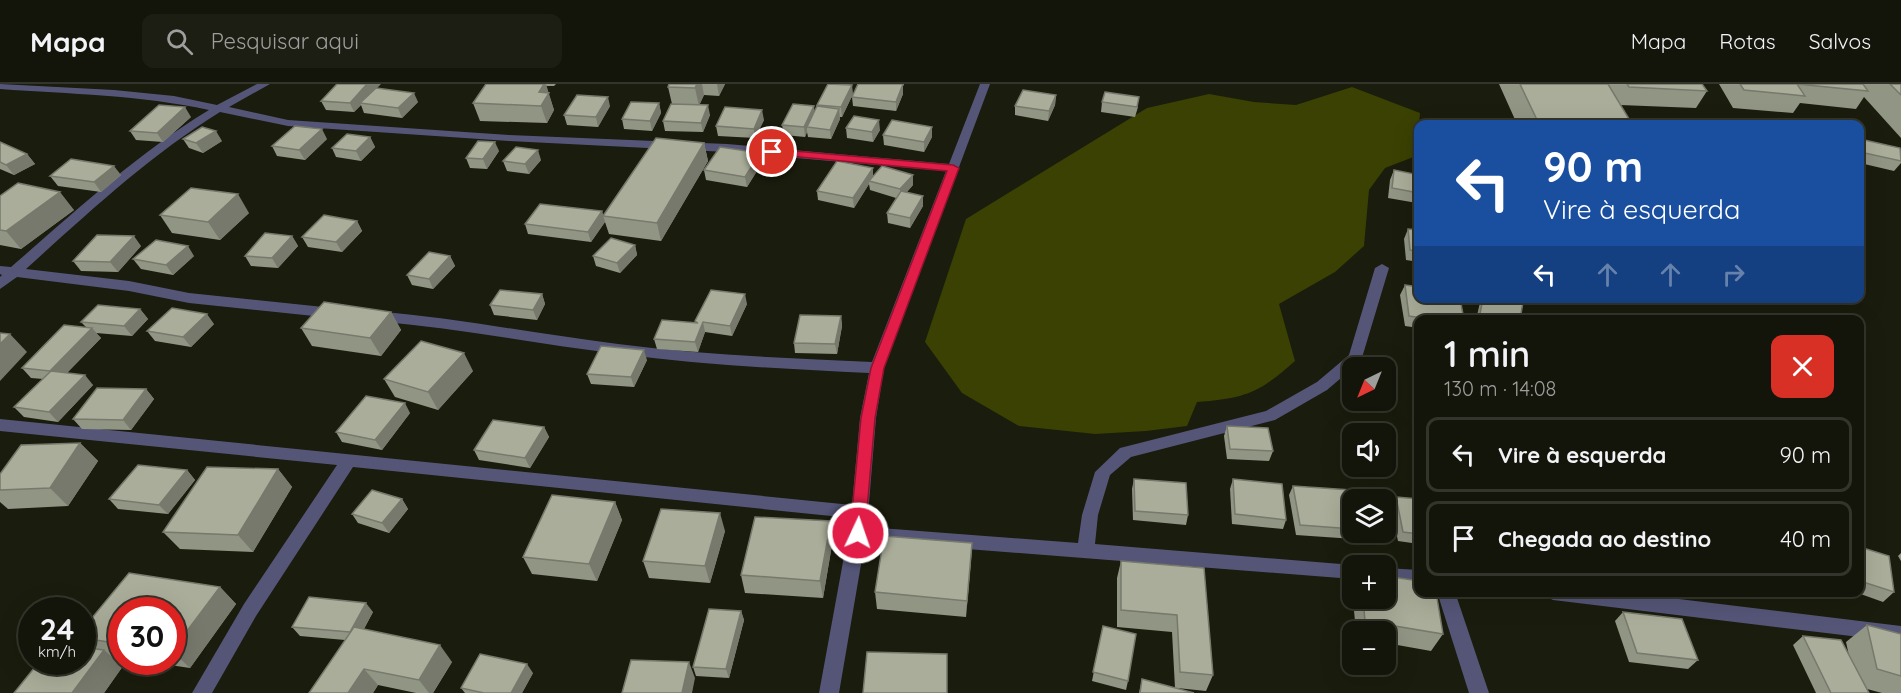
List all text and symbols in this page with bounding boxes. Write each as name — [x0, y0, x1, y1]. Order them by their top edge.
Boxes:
search box — [142, 14, 562, 68]
text: Mapa — [30, 24, 106, 59]
icon: search — [163, 25, 196, 58]
text: Pesquisar aqui — [211, 27, 359, 55]
text: Mapa — [1631, 28, 1686, 54]
text: Rotas — [1719, 28, 1776, 54]
text: Salvos — [1809, 28, 1871, 54]
pin — [746, 126, 797, 177]
icon: arrive — [755, 135, 788, 168]
text: 90 m — [1543, 140, 1643, 193]
icon: left — [1444, 144, 1522, 222]
text: Vire à esquerda — [1543, 192, 1740, 226]
icon: left — [1528, 258, 1561, 291]
icon: ahead — [1591, 258, 1624, 291]
icon: ahead — [1654, 258, 1687, 291]
icon: right — [1717, 258, 1750, 291]
text: 1 min — [1444, 331, 1530, 376]
button: close — [1771, 335, 1834, 398]
north arrow — [1342, 357, 1396, 411]
map controls — [1342, 357, 1396, 675]
text: 130 m · 14:08 — [1444, 376, 1556, 401]
button: sound — [1342, 423, 1396, 477]
icon: left — [1447, 438, 1480, 471]
text: Vire à esquerda — [1498, 441, 1666, 469]
text: 90 m — [1780, 441, 1831, 469]
button: layers — [1342, 489, 1396, 543]
position arrow — [826, 501, 890, 565]
icon: arrive — [1447, 522, 1480, 555]
text: Chegada ao destino — [1498, 525, 1711, 553]
text: 40 m — [1780, 525, 1831, 553]
button: + — [1342, 555, 1396, 609]
speed limit sign: 30 — [108, 597, 186, 675]
text: 24 — [40, 610, 74, 648]
button: − — [1342, 621, 1396, 675]
text: km/h — [38, 642, 76, 661]

